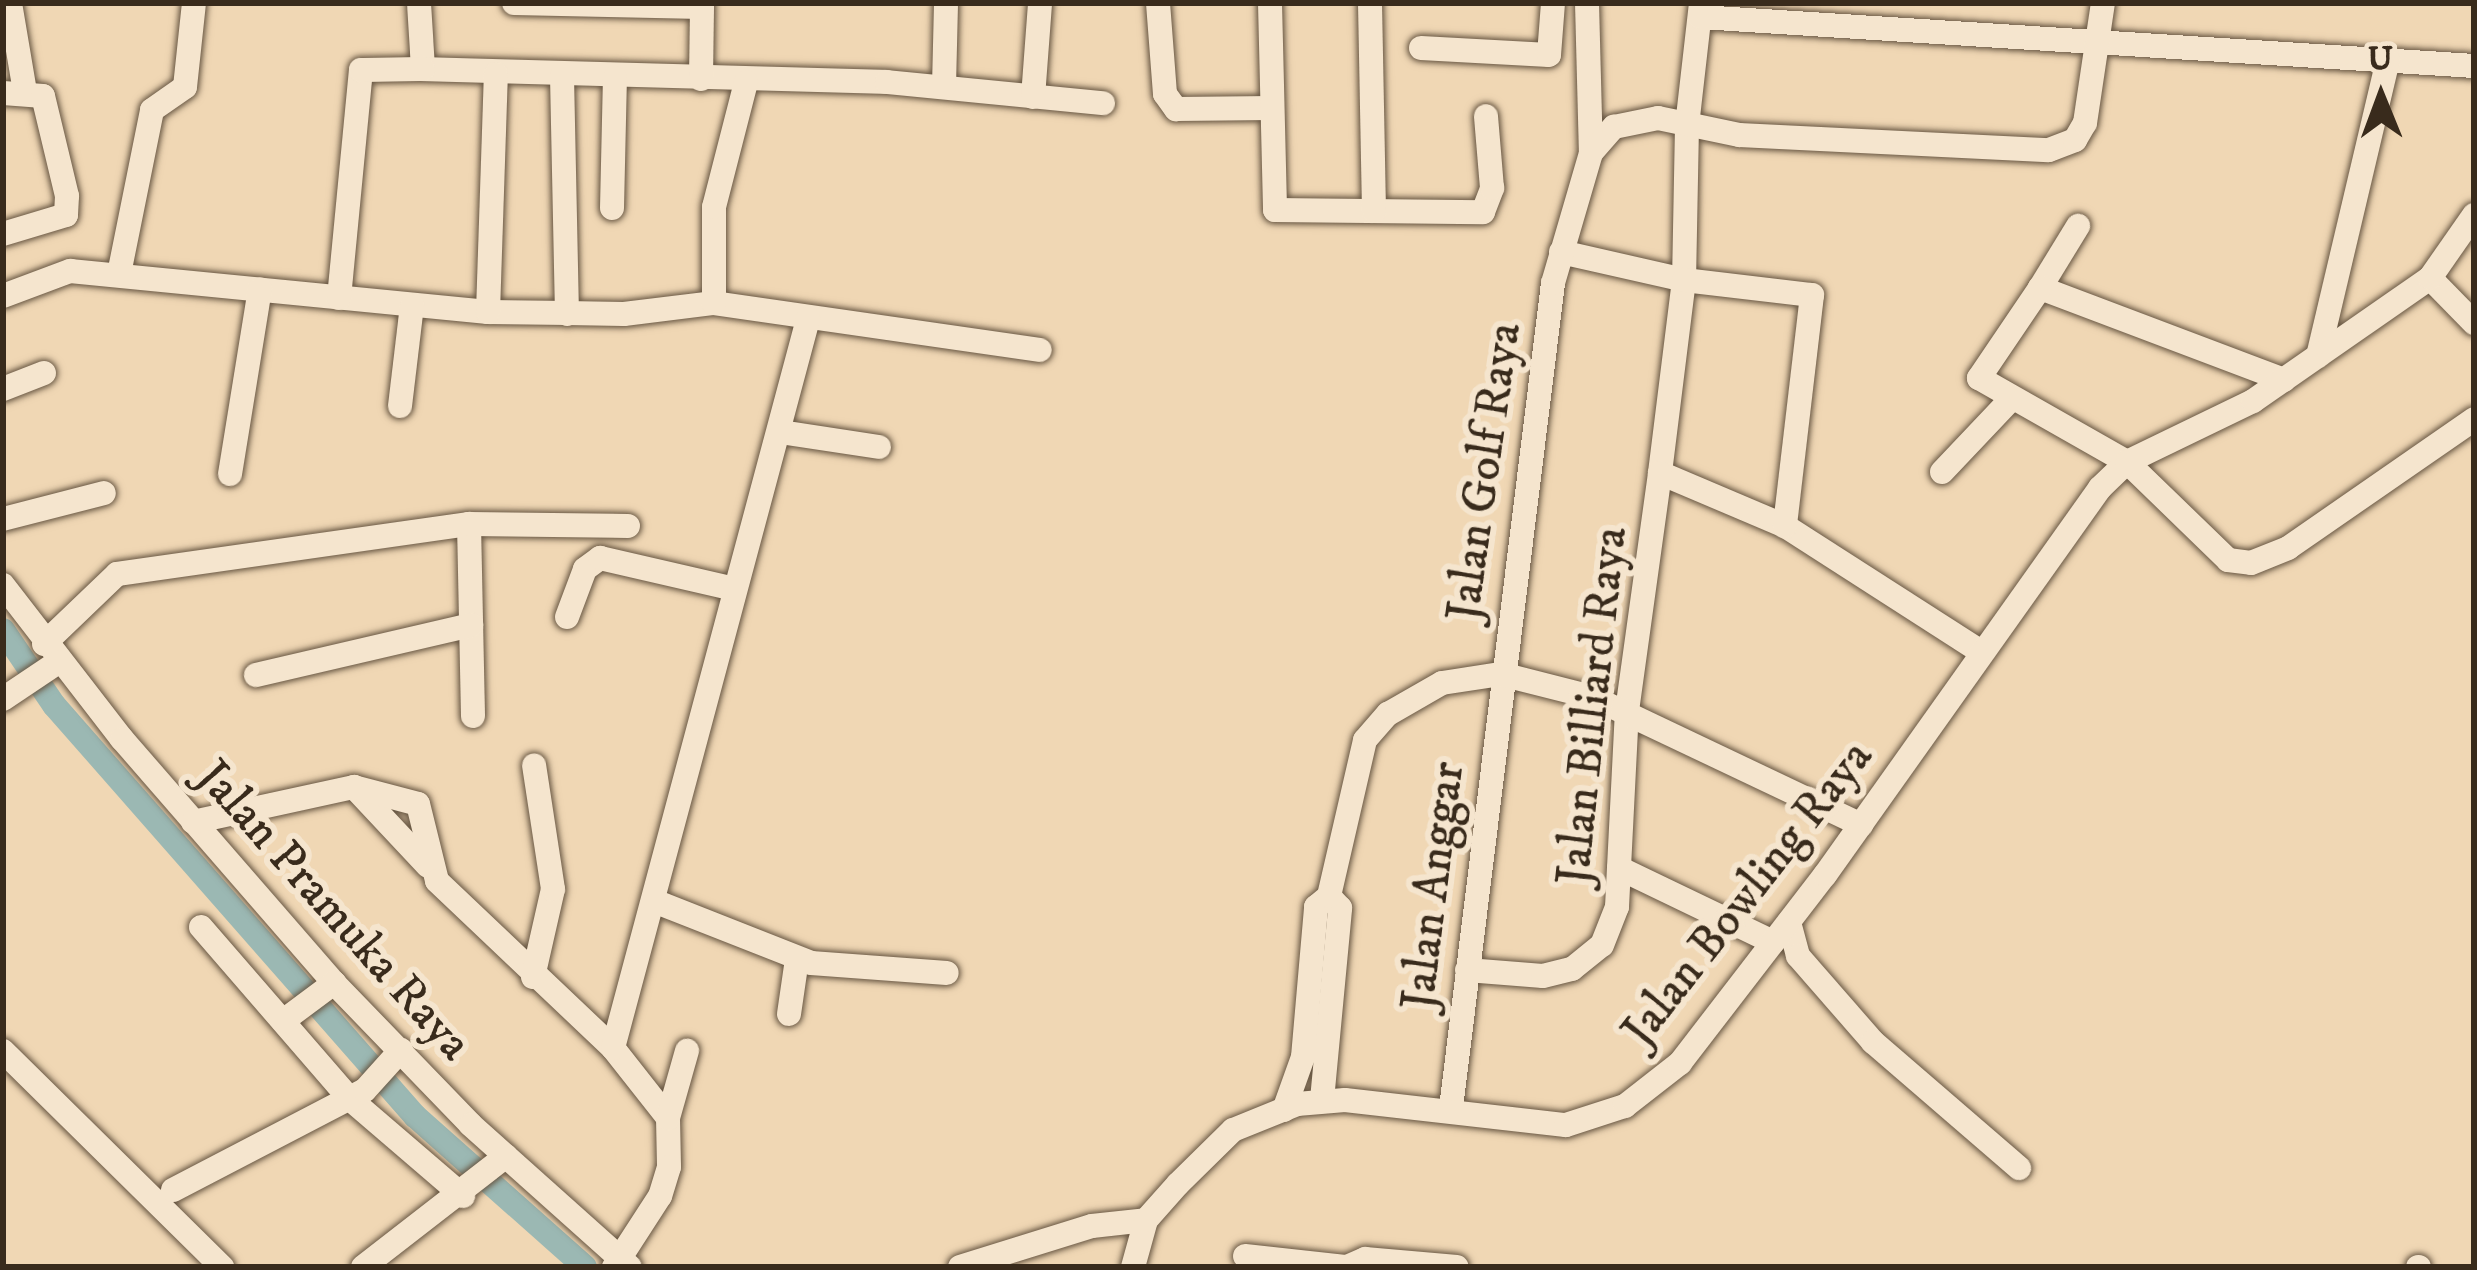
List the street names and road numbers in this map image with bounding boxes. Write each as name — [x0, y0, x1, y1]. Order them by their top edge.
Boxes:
street label: Jalan Golf Raya — [1436, 319, 1534, 625]
street label: Jalan Billiard Raya — [1546, 524, 1640, 888]
street label: Jalan Bowling Raya — [1610, 729, 1886, 1059]
street label: Jalan Pramuka Raya — [183, 749, 483, 1073]
street label: Jalan Anggar — [1390, 759, 1478, 1013]

